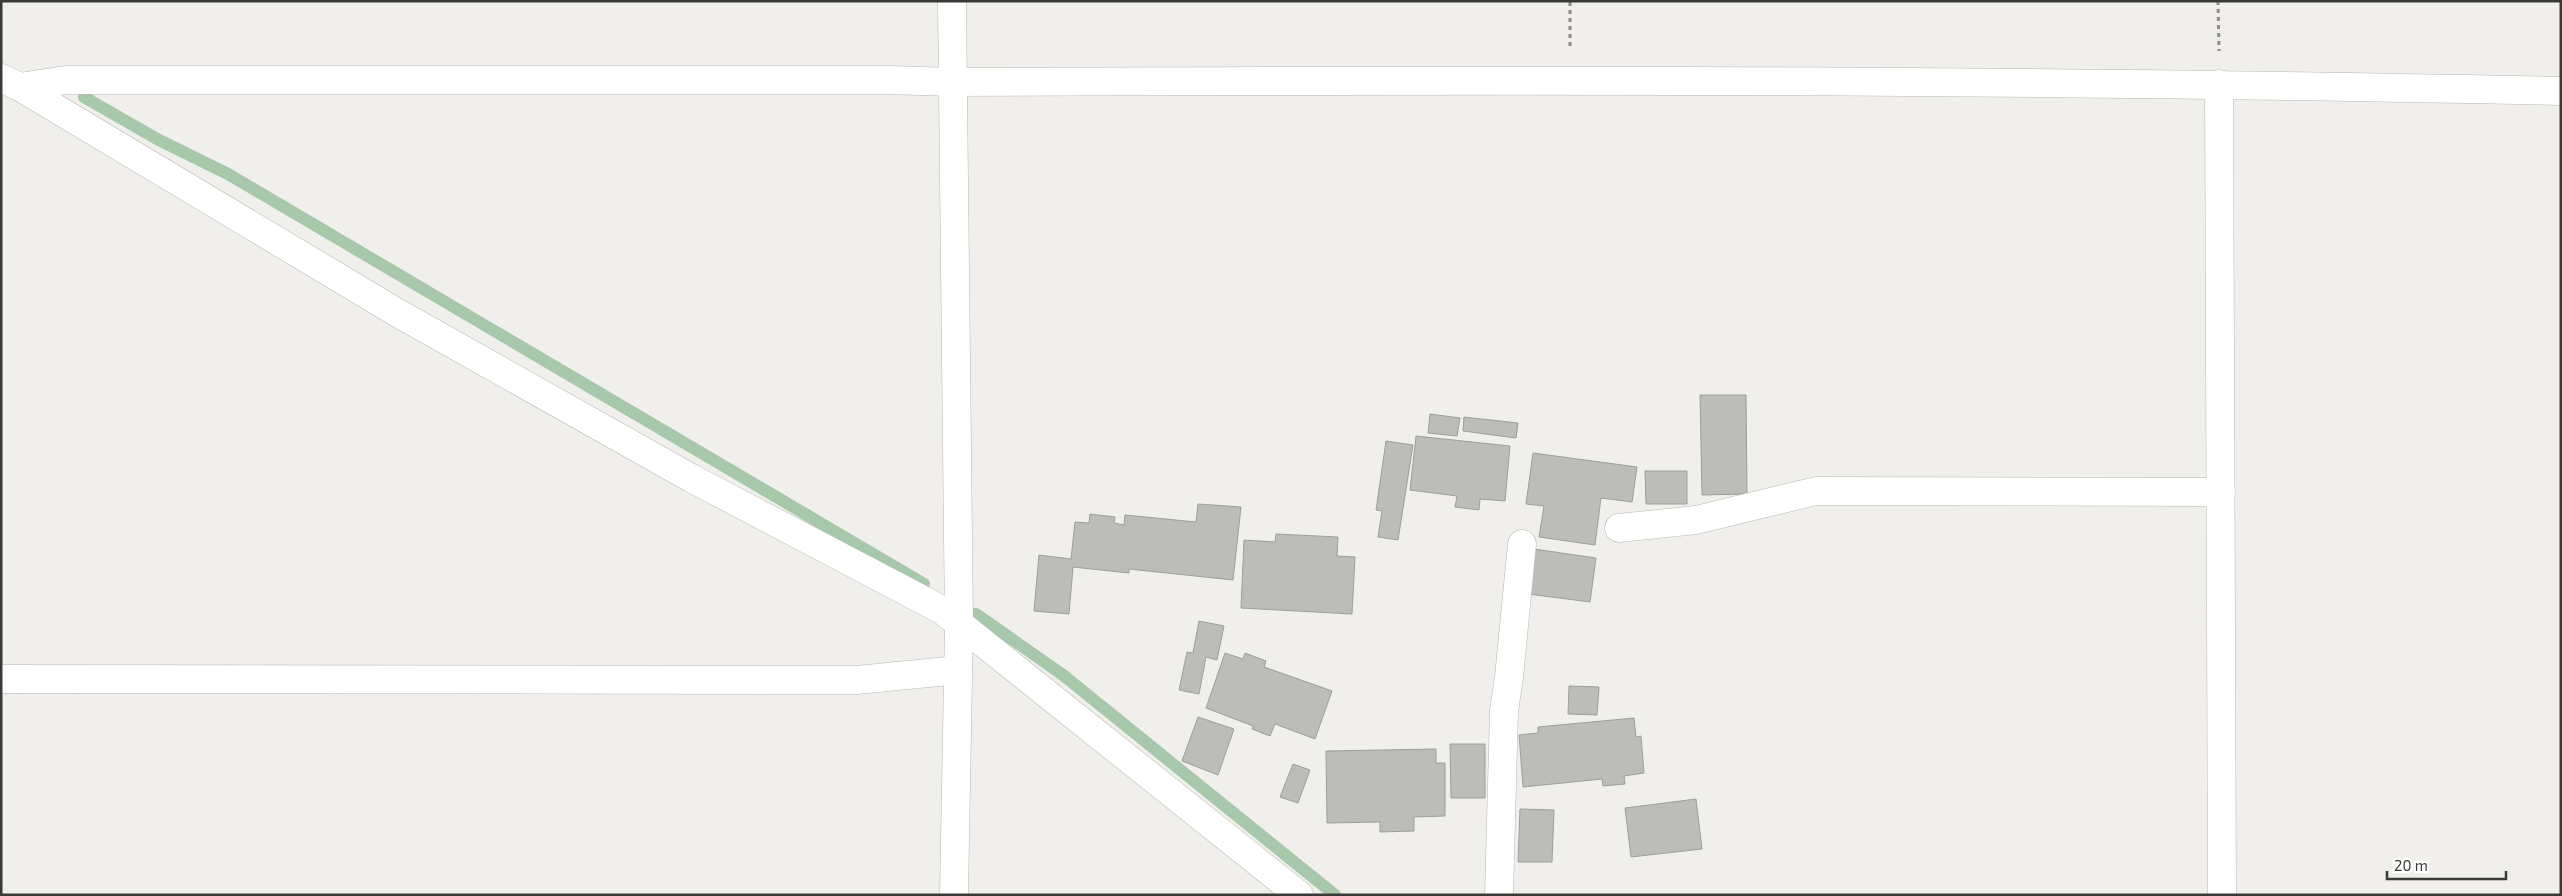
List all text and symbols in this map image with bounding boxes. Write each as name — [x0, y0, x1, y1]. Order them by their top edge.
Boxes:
scale bar — [2387, 848, 2506, 880]
text: 20 m — [2394, 856, 2428, 874]

